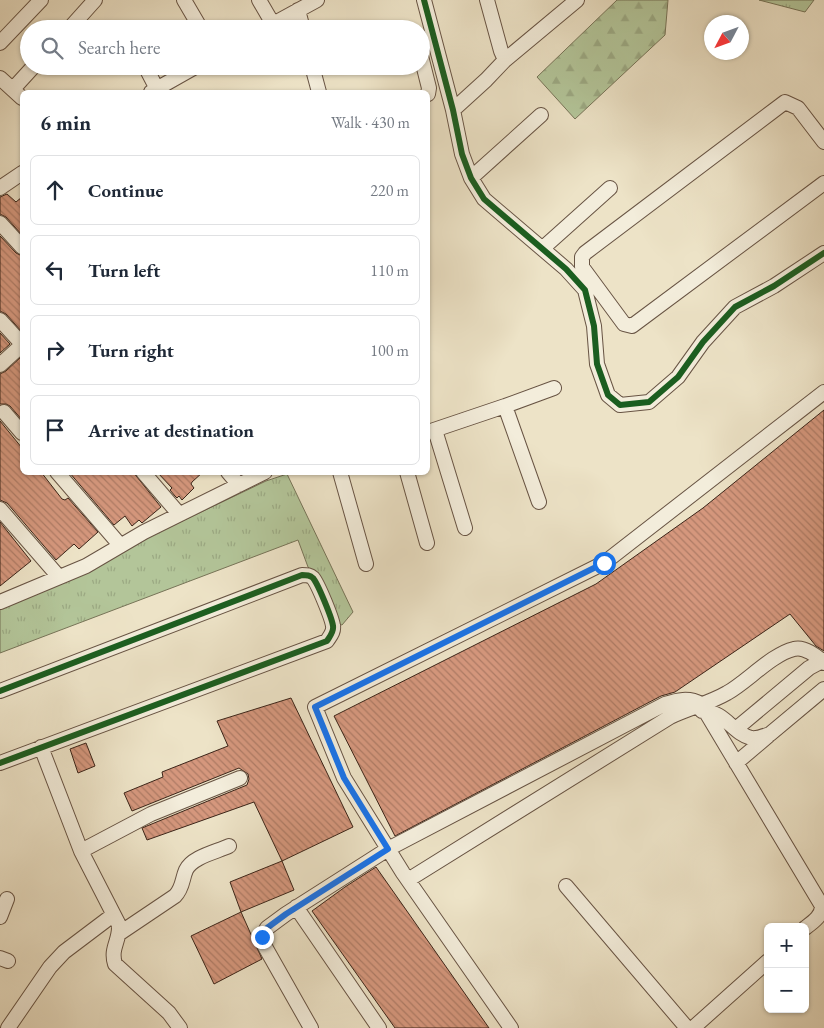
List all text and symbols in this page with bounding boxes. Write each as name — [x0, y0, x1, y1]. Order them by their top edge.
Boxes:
north arrow — [704, 15, 749, 60]
search box — [20, 20, 430, 75]
icon: search — [38, 34, 66, 62]
text: Search here — [78, 35, 160, 60]
text: 6 min — [40, 109, 91, 136]
text: Walk · 430 m — [331, 112, 410, 133]
icon: ahead — [41, 176, 69, 204]
text: Continue — [88, 178, 163, 203]
text: 220 m — [370, 180, 409, 201]
icon: left — [41, 256, 69, 284]
text: Turn left — [88, 258, 160, 283]
text: 110 m — [370, 260, 409, 281]
icon: right — [41, 336, 69, 364]
text: Turn right — [88, 338, 174, 363]
text: 100 m — [370, 340, 409, 361]
icon: arrive — [41, 416, 69, 444]
text: Arrive at destination — [88, 418, 254, 443]
route start — [593, 552, 616, 575]
map controls — [764, 923, 809, 1013]
button: + — [764, 923, 809, 968]
route end — [251, 926, 274, 949]
button: − — [764, 968, 809, 1013]

